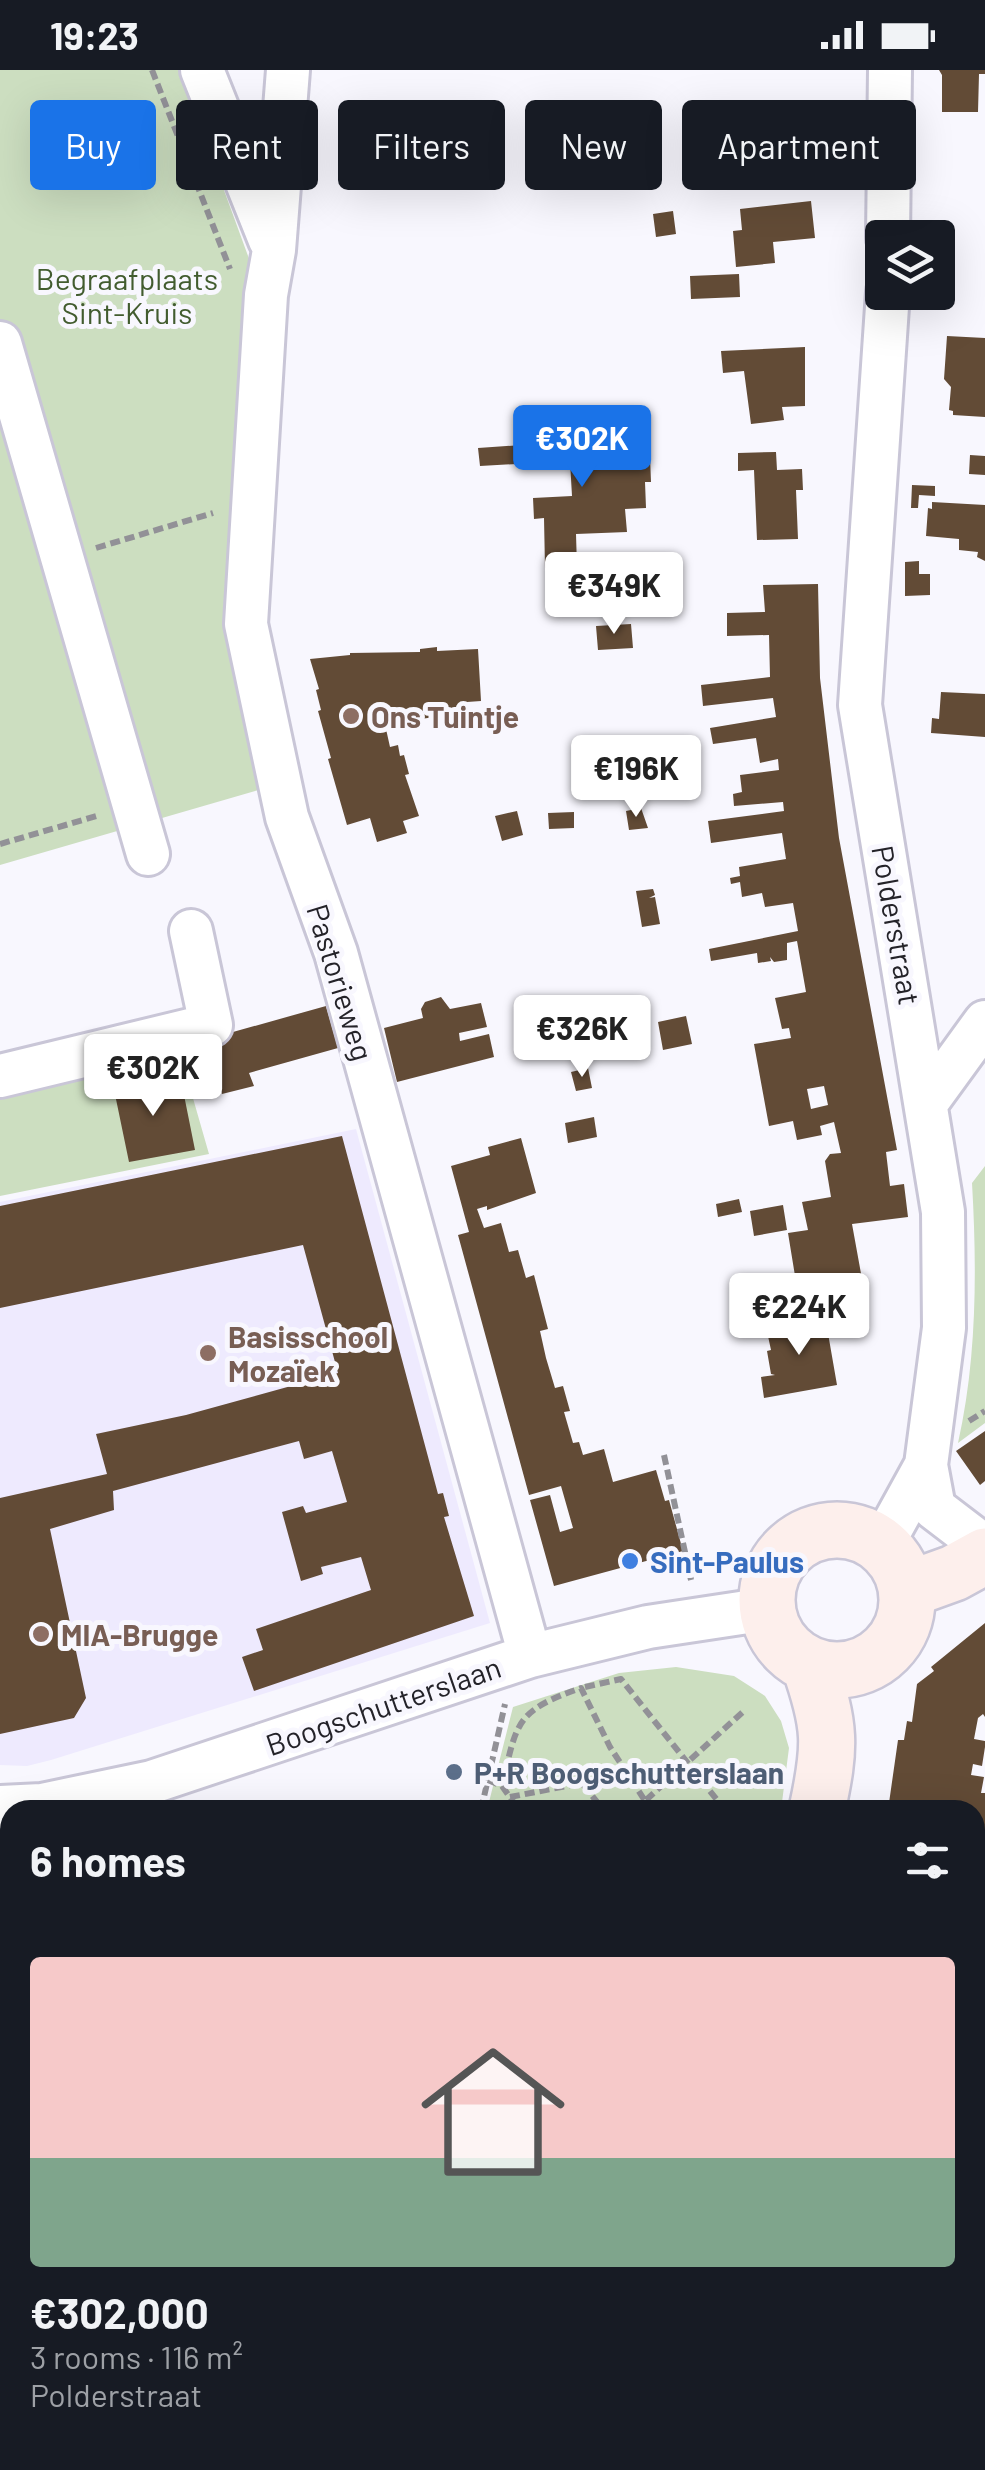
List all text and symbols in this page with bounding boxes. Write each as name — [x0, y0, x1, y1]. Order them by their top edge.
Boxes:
text: 19:23 — [50, 12, 139, 58]
chip: Buy — [30, 100, 156, 190]
chip: Rent — [176, 100, 318, 190]
chip: Filters — [338, 100, 505, 190]
chip: New — [525, 100, 662, 190]
chip: Apartment — [682, 100, 916, 190]
map controls — [865, 220, 955, 310]
button: layers — [865, 220, 955, 310]
park label: Begraafplaats Sint-Kruis — [36, 260, 218, 330]
pin: €302K — [512, 405, 652, 490]
text: €302K — [535, 418, 629, 456]
pin: €349K — [544, 552, 684, 637]
text: €349K — [567, 565, 661, 603]
place label: Ons Tuintje — [371, 698, 519, 734]
marker: Ons Tuintje — [340, 705, 362, 727]
pin: €196K — [566, 735, 706, 820]
text: €196K — [593, 748, 679, 786]
street label: Polderstraat — [865, 842, 929, 1008]
street label: Pastorieweg — [300, 899, 382, 1065]
pin: €326K — [512, 995, 652, 1080]
text: €326K — [536, 1008, 628, 1046]
pin: €302K — [83, 1034, 223, 1119]
text: €302K — [106, 1047, 200, 1085]
pin: €224K — [729, 1273, 869, 1358]
text: €224K — [751, 1286, 847, 1324]
place label: Basisschool Mozaïek — [228, 1318, 388, 1388]
marker: Basisschool Mozaïek — [197, 1342, 219, 1364]
place label: Sint-Paulus — [650, 1543, 804, 1579]
marker: Sint-Paulus — [619, 1550, 641, 1572]
place label: MIA-Brugge — [61, 1616, 218, 1652]
marker: MIA-Brugge — [30, 1623, 52, 1645]
street label: Boogschutterslaan — [261, 1648, 505, 1762]
place label: P+R Boogschutterslaan — [474, 1754, 784, 1790]
marker: P+R Boogschutterslaan — [443, 1761, 465, 1783]
icon: filters — [900, 1833, 955, 1888]
text: 6 homes — [30, 1835, 186, 1885]
icon: home — [403, 2022, 583, 2202]
text: €302,000 — [30, 2287, 209, 2337]
text: 3 rooms · 116 m² — [30, 2337, 243, 2375]
text: Polderstraat — [30, 2375, 202, 2413]

